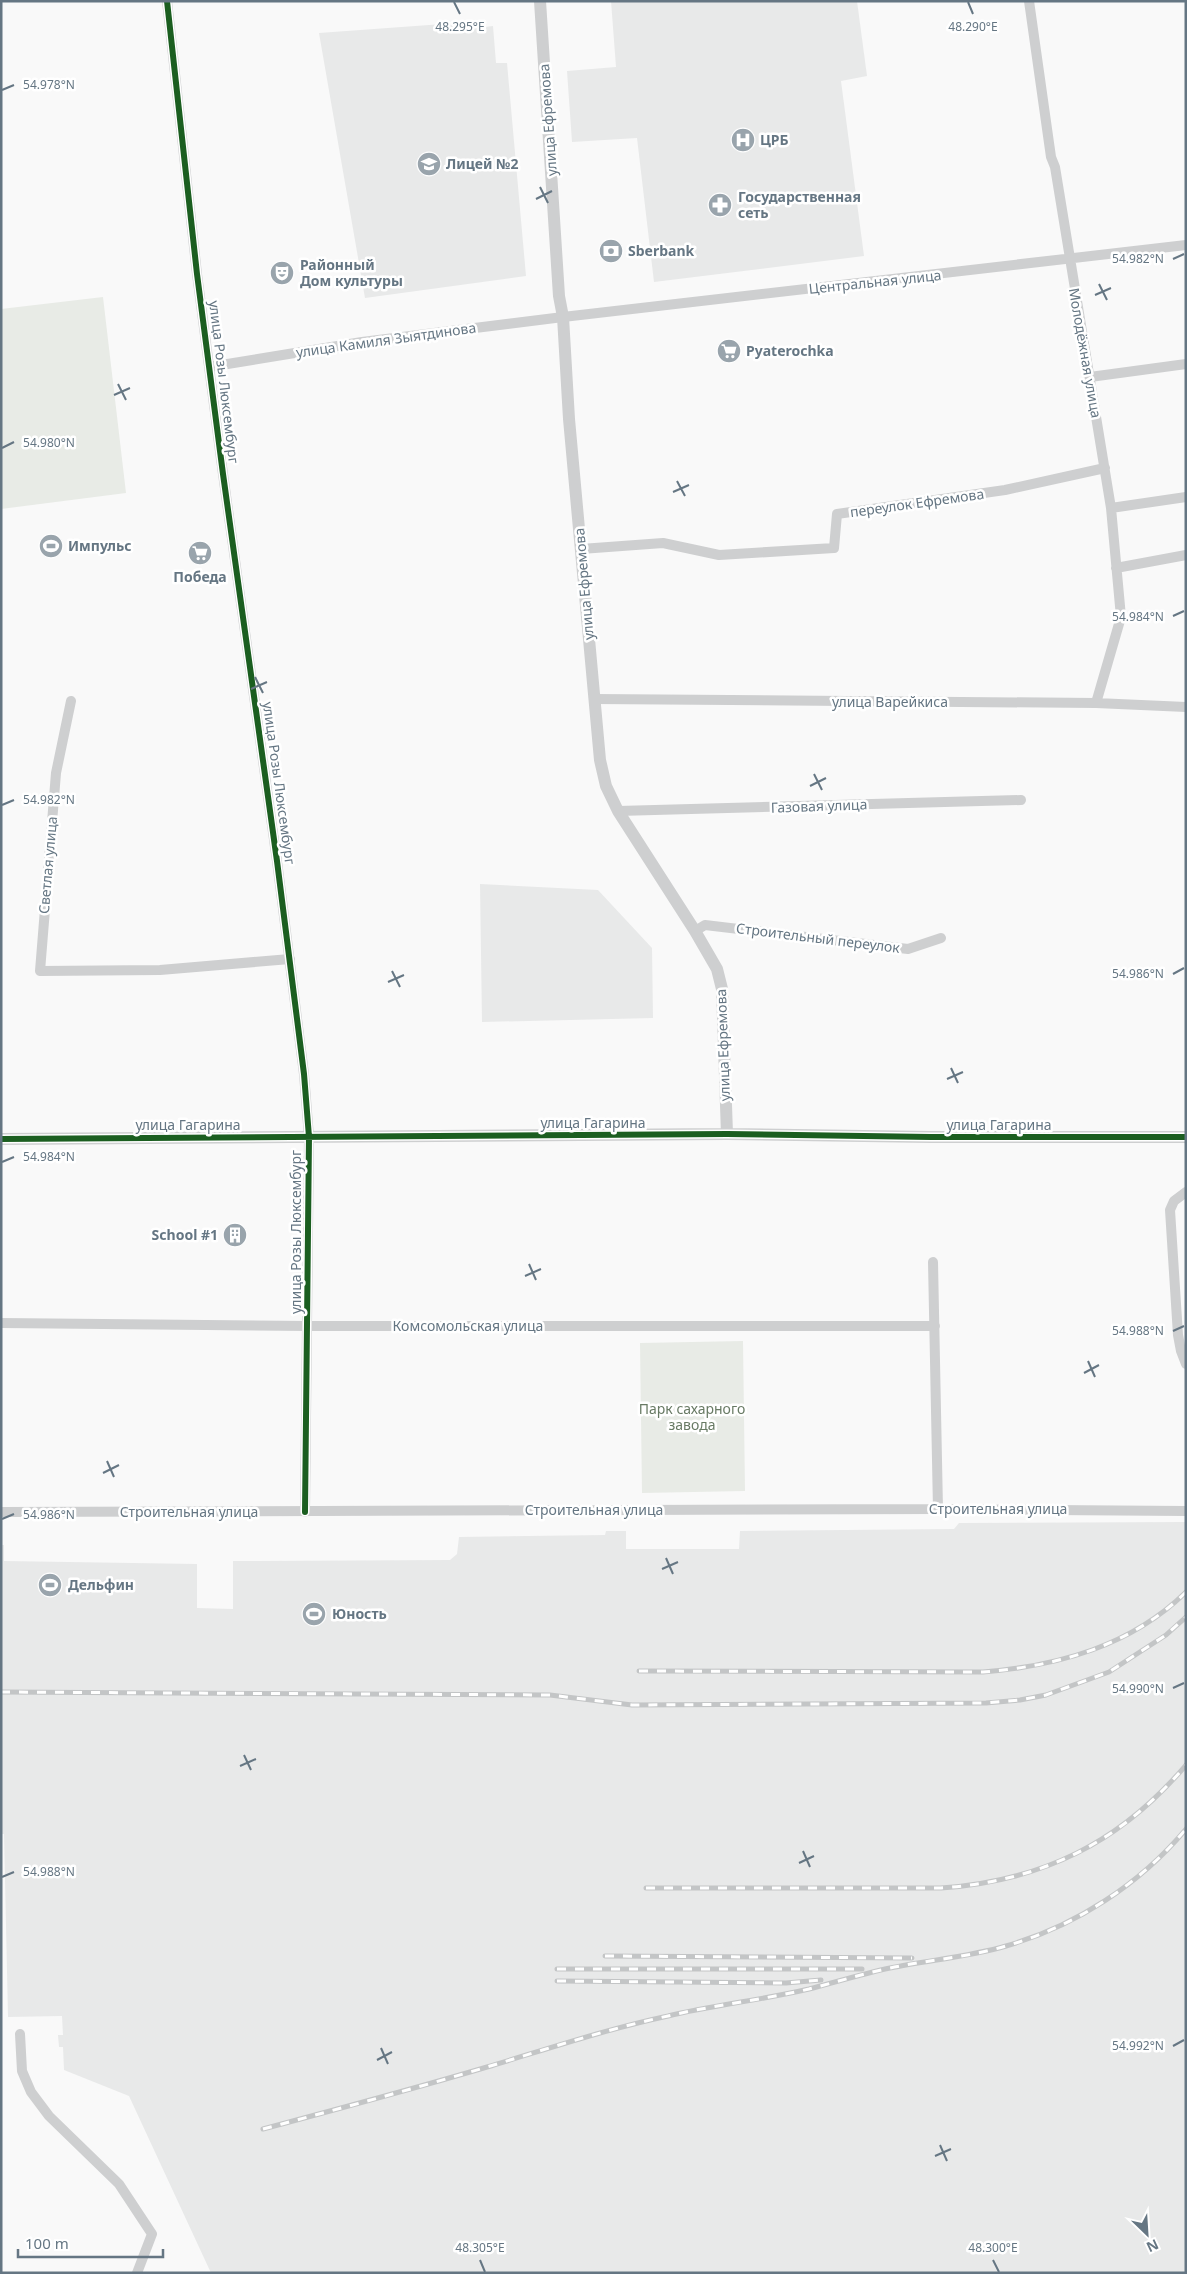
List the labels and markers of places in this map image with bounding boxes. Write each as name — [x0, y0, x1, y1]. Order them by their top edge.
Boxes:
hospital icon: ЦРБ — [730, 127, 756, 153]
place label: ЦРБ — [760, 130, 789, 149]
school or university icon: Лицей №2 — [416, 151, 442, 177]
place label: Лицей №2 — [446, 154, 518, 173]
place label: Государственная сеть — [738, 187, 861, 222]
pharmacy icon: Государственная сеть — [707, 192, 733, 218]
bank icon: Sberbank — [598, 238, 624, 264]
place label: Sberbank — [628, 241, 695, 260]
place label: Районный Дом культуры — [300, 255, 403, 290]
theatre icon: Районный Дом культуры — [269, 260, 295, 286]
supermarket icon: Pyaterochka — [716, 338, 742, 364]
place label: Pyaterochka — [746, 341, 834, 360]
sports icon: Импульс — [38, 533, 64, 559]
place label: Импульс — [68, 536, 132, 555]
supermarket icon: Победа — [187, 540, 213, 566]
place label: Победа — [173, 567, 227, 586]
building icon: School #1 — [222, 1222, 248, 1248]
place label: School #1 — [152, 1225, 218, 1244]
sports icon: Дельфин — [37, 1572, 63, 1598]
place label: Дельфин — [68, 1575, 134, 1594]
sports icon: Юность — [301, 1601, 327, 1627]
place label: Юность — [332, 1604, 387, 1623]

